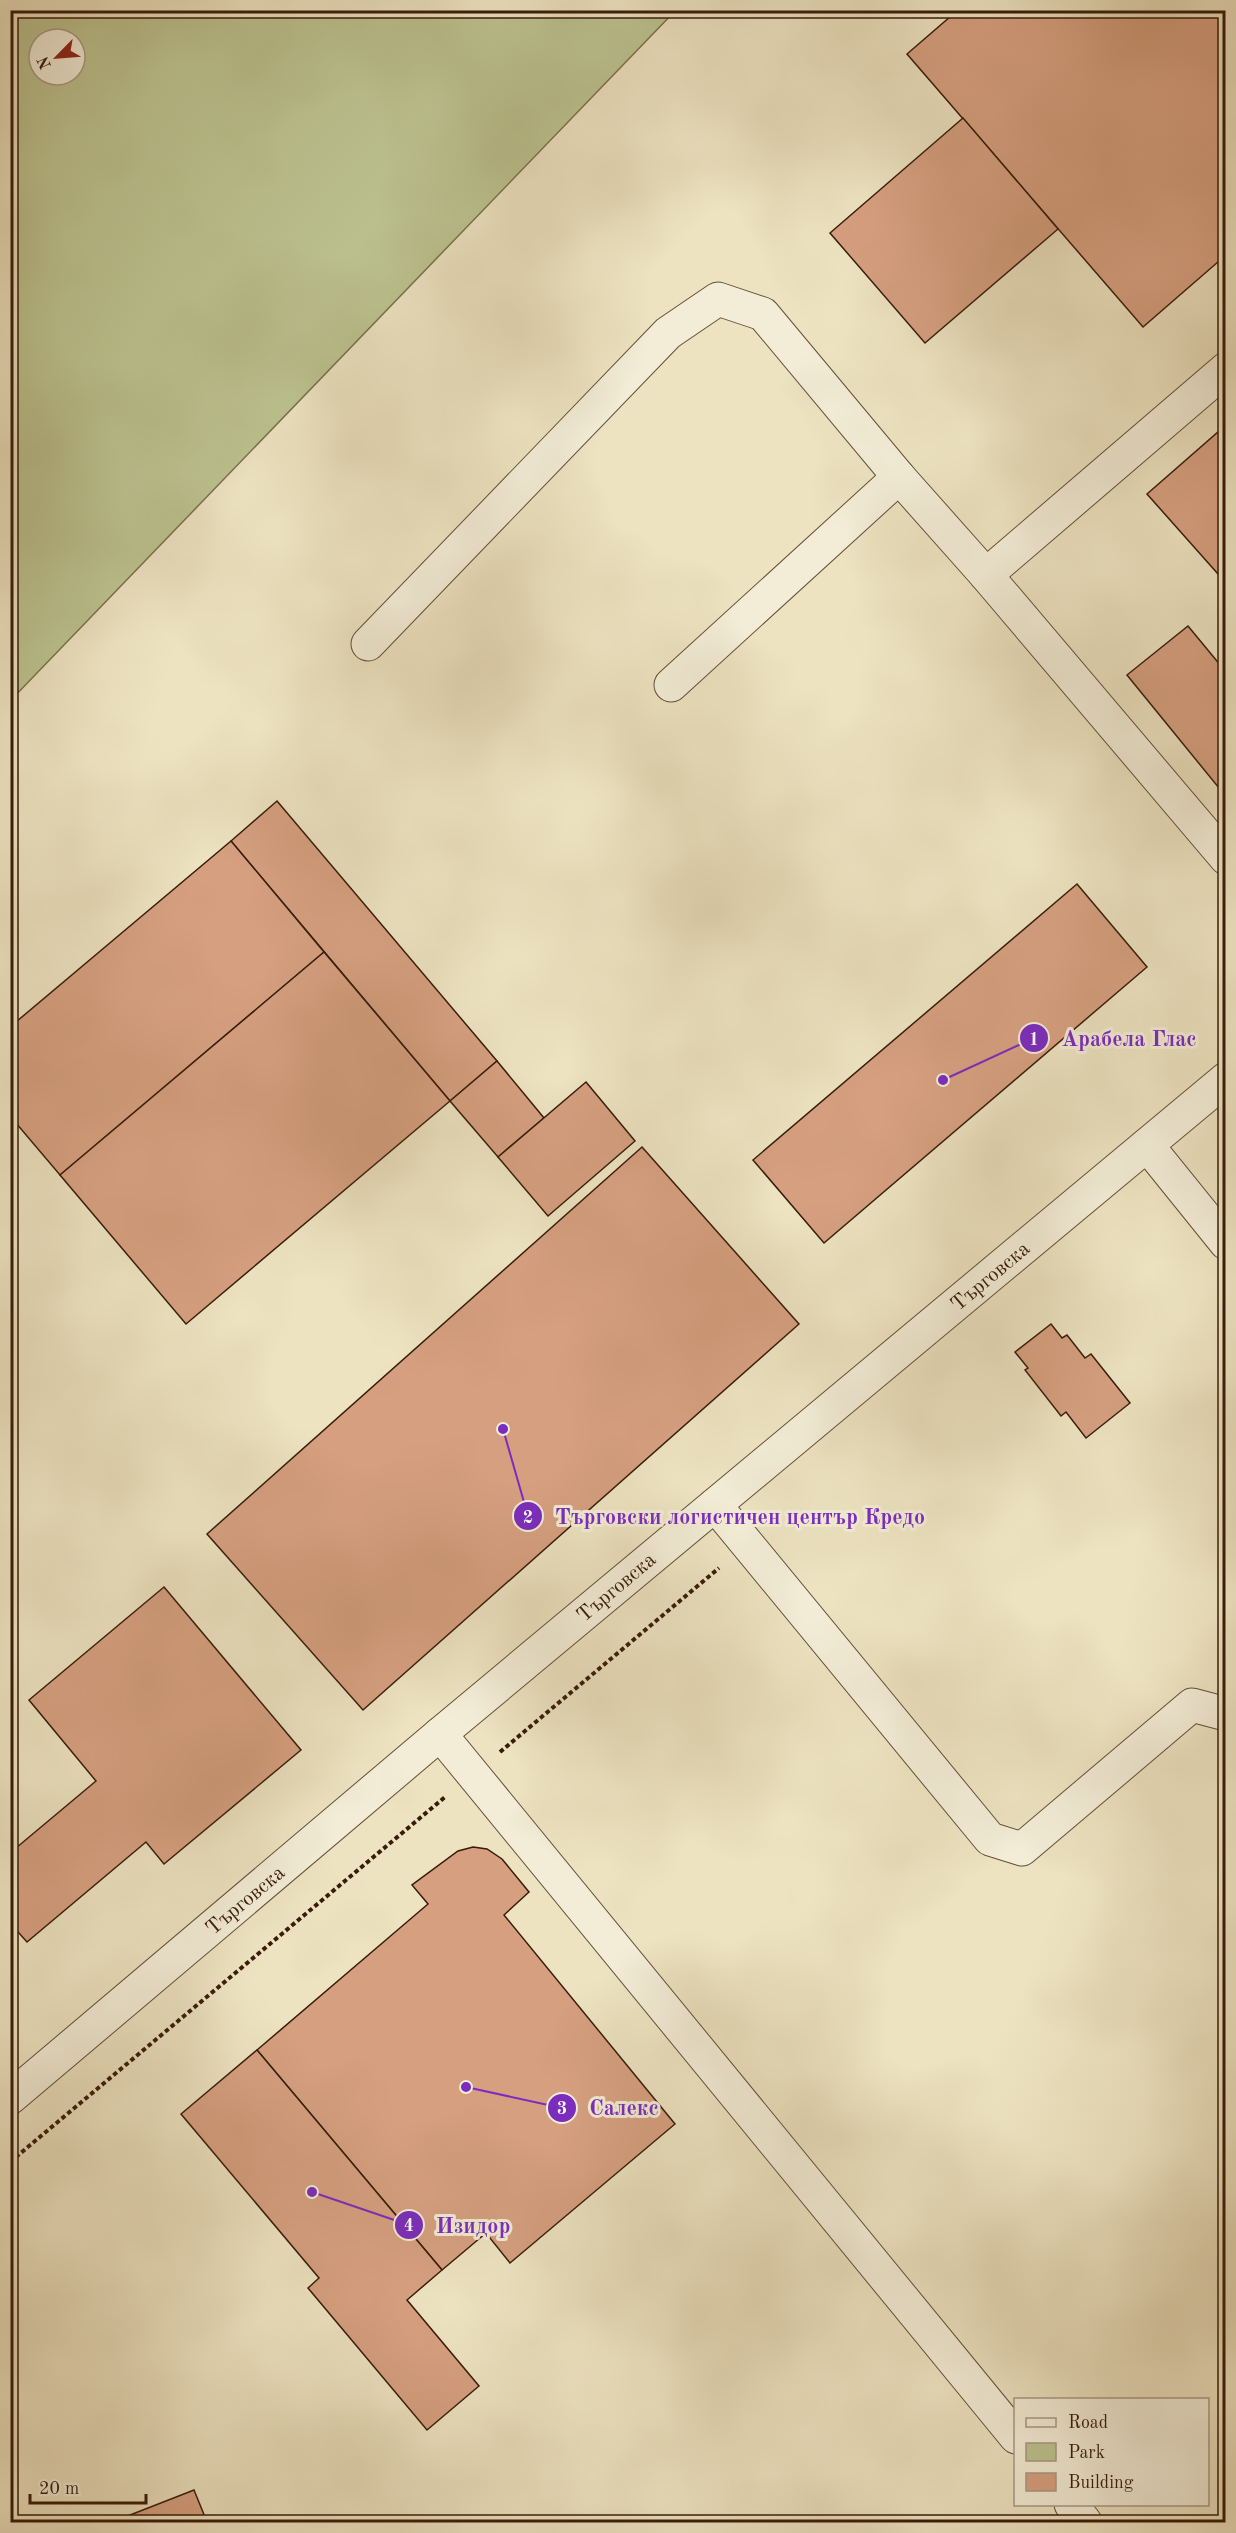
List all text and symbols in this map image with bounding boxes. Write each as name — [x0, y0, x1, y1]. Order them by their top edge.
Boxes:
north arrow — [27, 27, 87, 87]
text: N — [35, 53, 55, 71]
callout: Арабела Глас — [1019, 1018, 1208, 1058]
text: Арабела Глас — [1061, 1029, 1197, 1051]
text: 1 — [1029, 1031, 1039, 1049]
street label: Търговска — [948, 1238, 1034, 1316]
callout: Търговски логистичен център Кредо — [513, 1496, 937, 1536]
text: Търговски логистичен център Кредо — [555, 1507, 925, 1529]
text: 2 — [523, 1509, 533, 1527]
street label: Търговска — [574, 1549, 660, 1627]
street label: Търговска — [203, 1862, 289, 1940]
callout: Салекс — [547, 2088, 670, 2128]
text: Салекс — [589, 2098, 659, 2120]
text: 3 — [557, 2100, 567, 2118]
callout: Изидор — [394, 2205, 523, 2245]
text: Изидор — [436, 2216, 510, 2238]
text: 4 — [404, 2217, 414, 2235]
legend — [1014, 2398, 1209, 2506]
text: Road — [1068, 2414, 1108, 2432]
text: Park — [1068, 2444, 1105, 2462]
scale bar — [30, 2467, 146, 2505]
text: Building — [1068, 2474, 1134, 2492]
text: 20 m — [39, 2480, 79, 2498]

